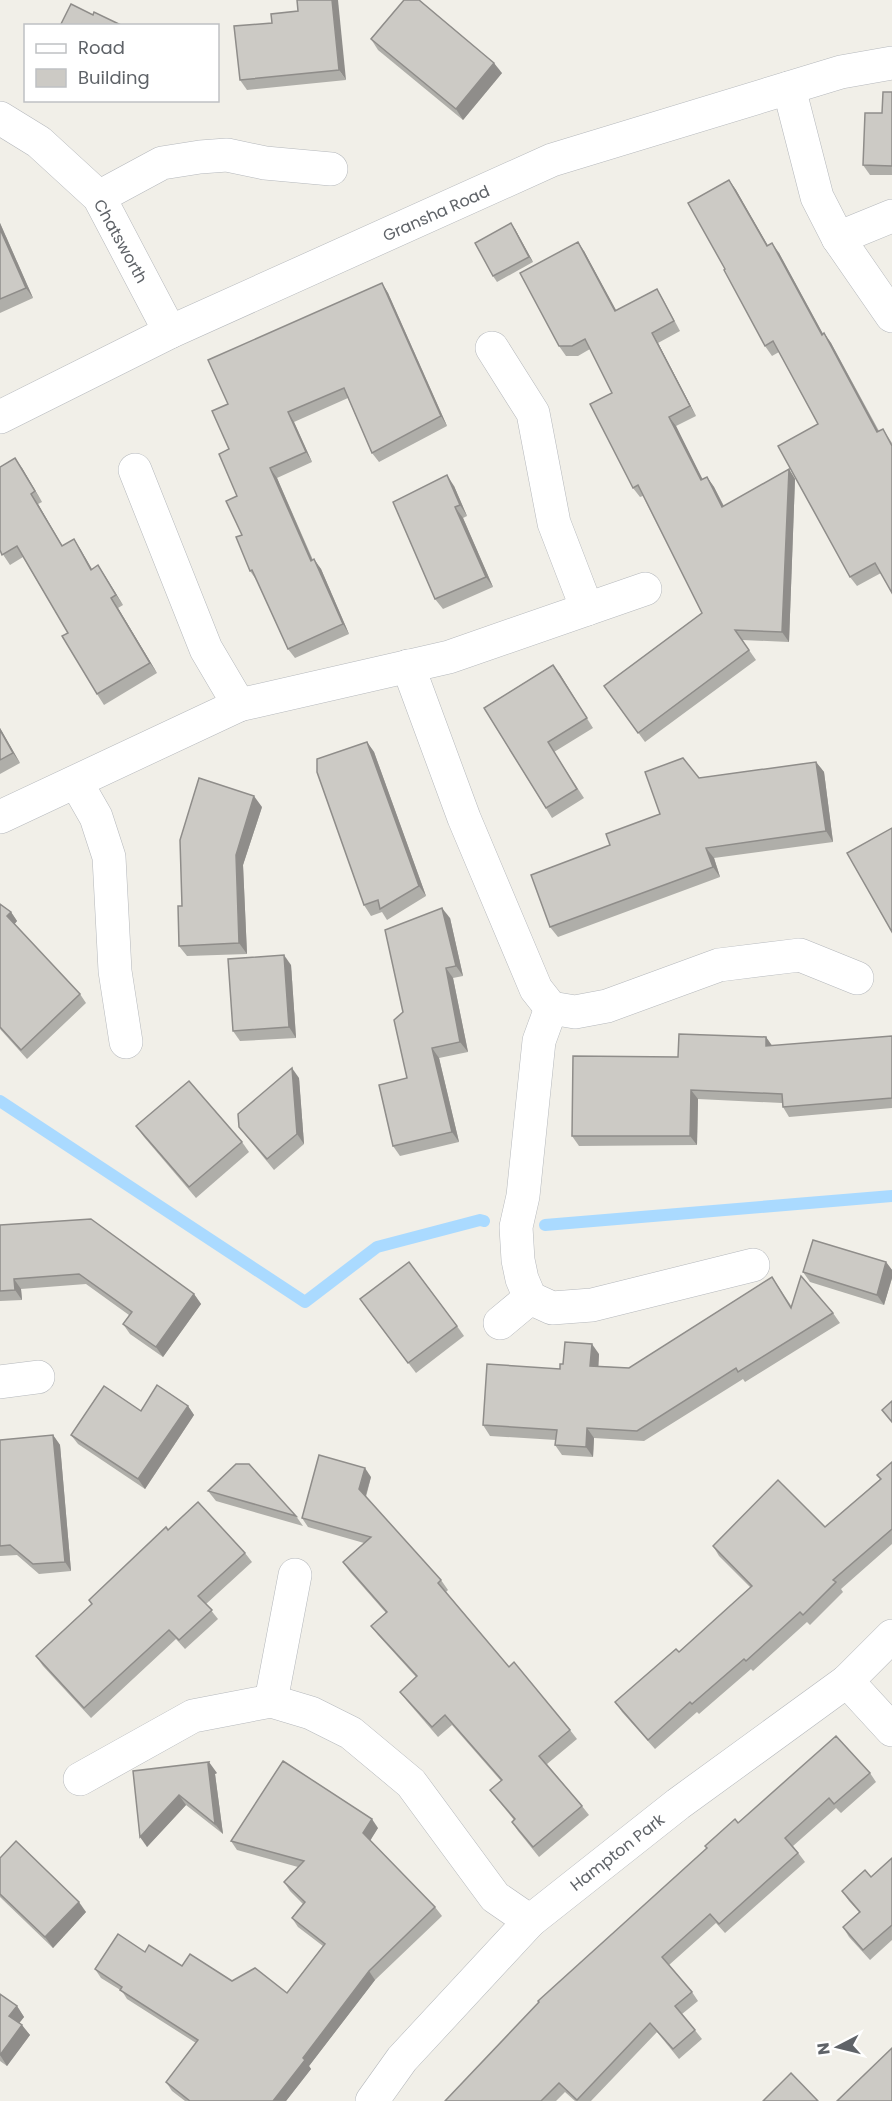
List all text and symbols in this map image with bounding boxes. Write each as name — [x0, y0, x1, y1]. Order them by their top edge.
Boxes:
legend — [24, 24, 219, 102]
text: Road — [78, 35, 125, 60]
text: Building — [78, 65, 150, 90]
street label: Gransha Road — [379, 180, 493, 247]
street label: Chatsworth — [88, 195, 153, 287]
street label: Hampton Park — [565, 1808, 670, 1897]
north arrow — [808, 2017, 868, 2077]
text: N — [811, 2041, 836, 2056]

